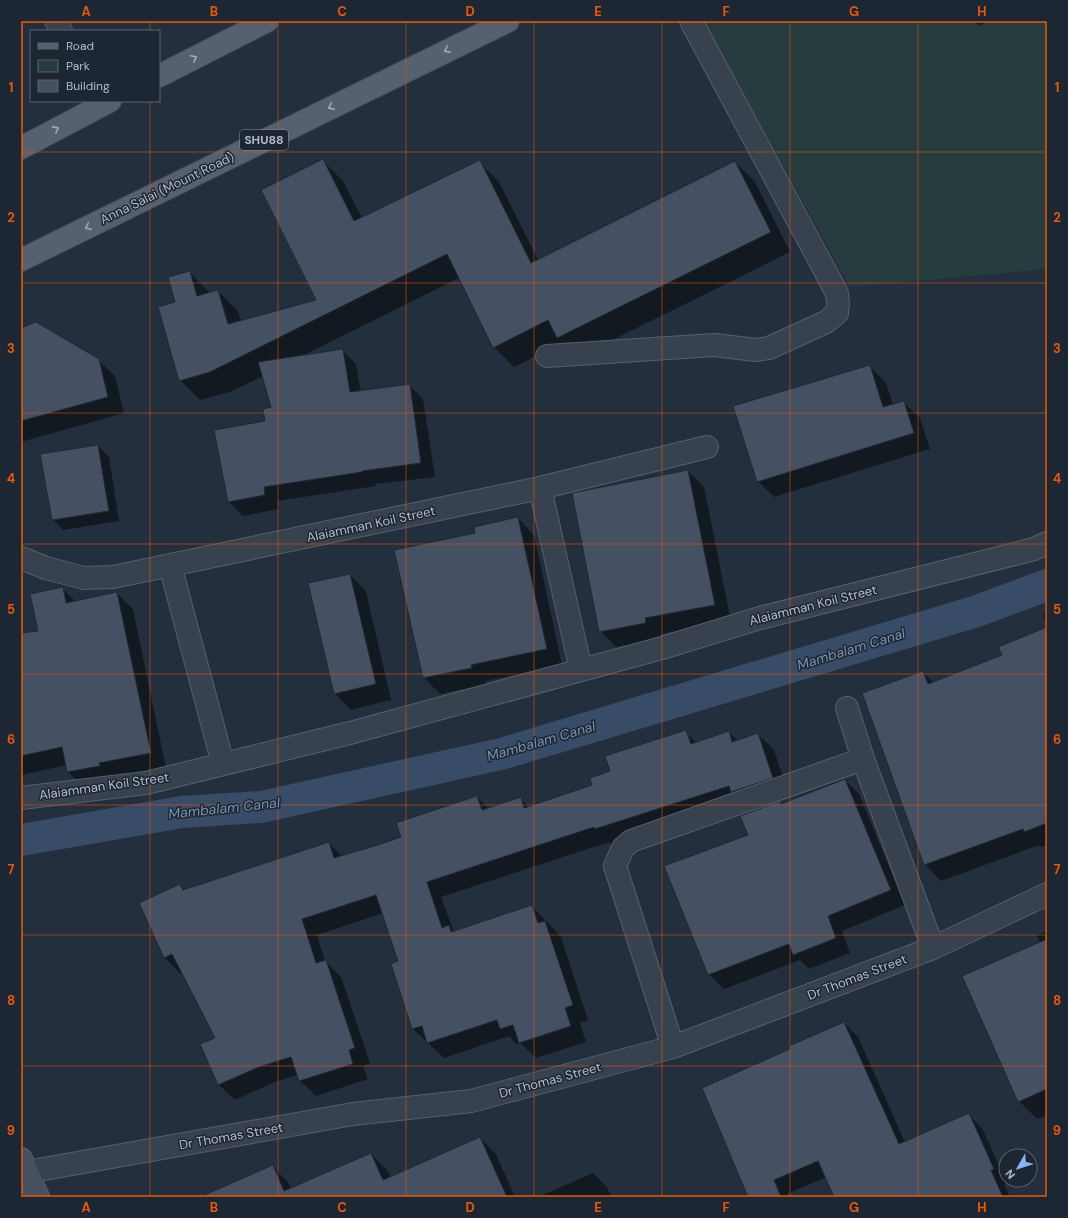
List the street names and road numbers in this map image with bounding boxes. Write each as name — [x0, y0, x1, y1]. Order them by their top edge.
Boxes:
road number: SHU88 — [240, 130, 288, 150]
street label: Anna Salai (Mount Road) — [97, 148, 237, 228]
street label: Alaiamman Koil Street — [305, 502, 437, 546]
street label: Alaiamman Koil Street — [747, 581, 879, 629]
street label: Alaiamman Koil Street — [38, 768, 170, 804]
street label: Dr Thomas Street — [805, 950, 909, 1004]
street label: Dr Thomas Street — [497, 1058, 603, 1102]
street label: Dr Thomas Street — [178, 1118, 284, 1154]

